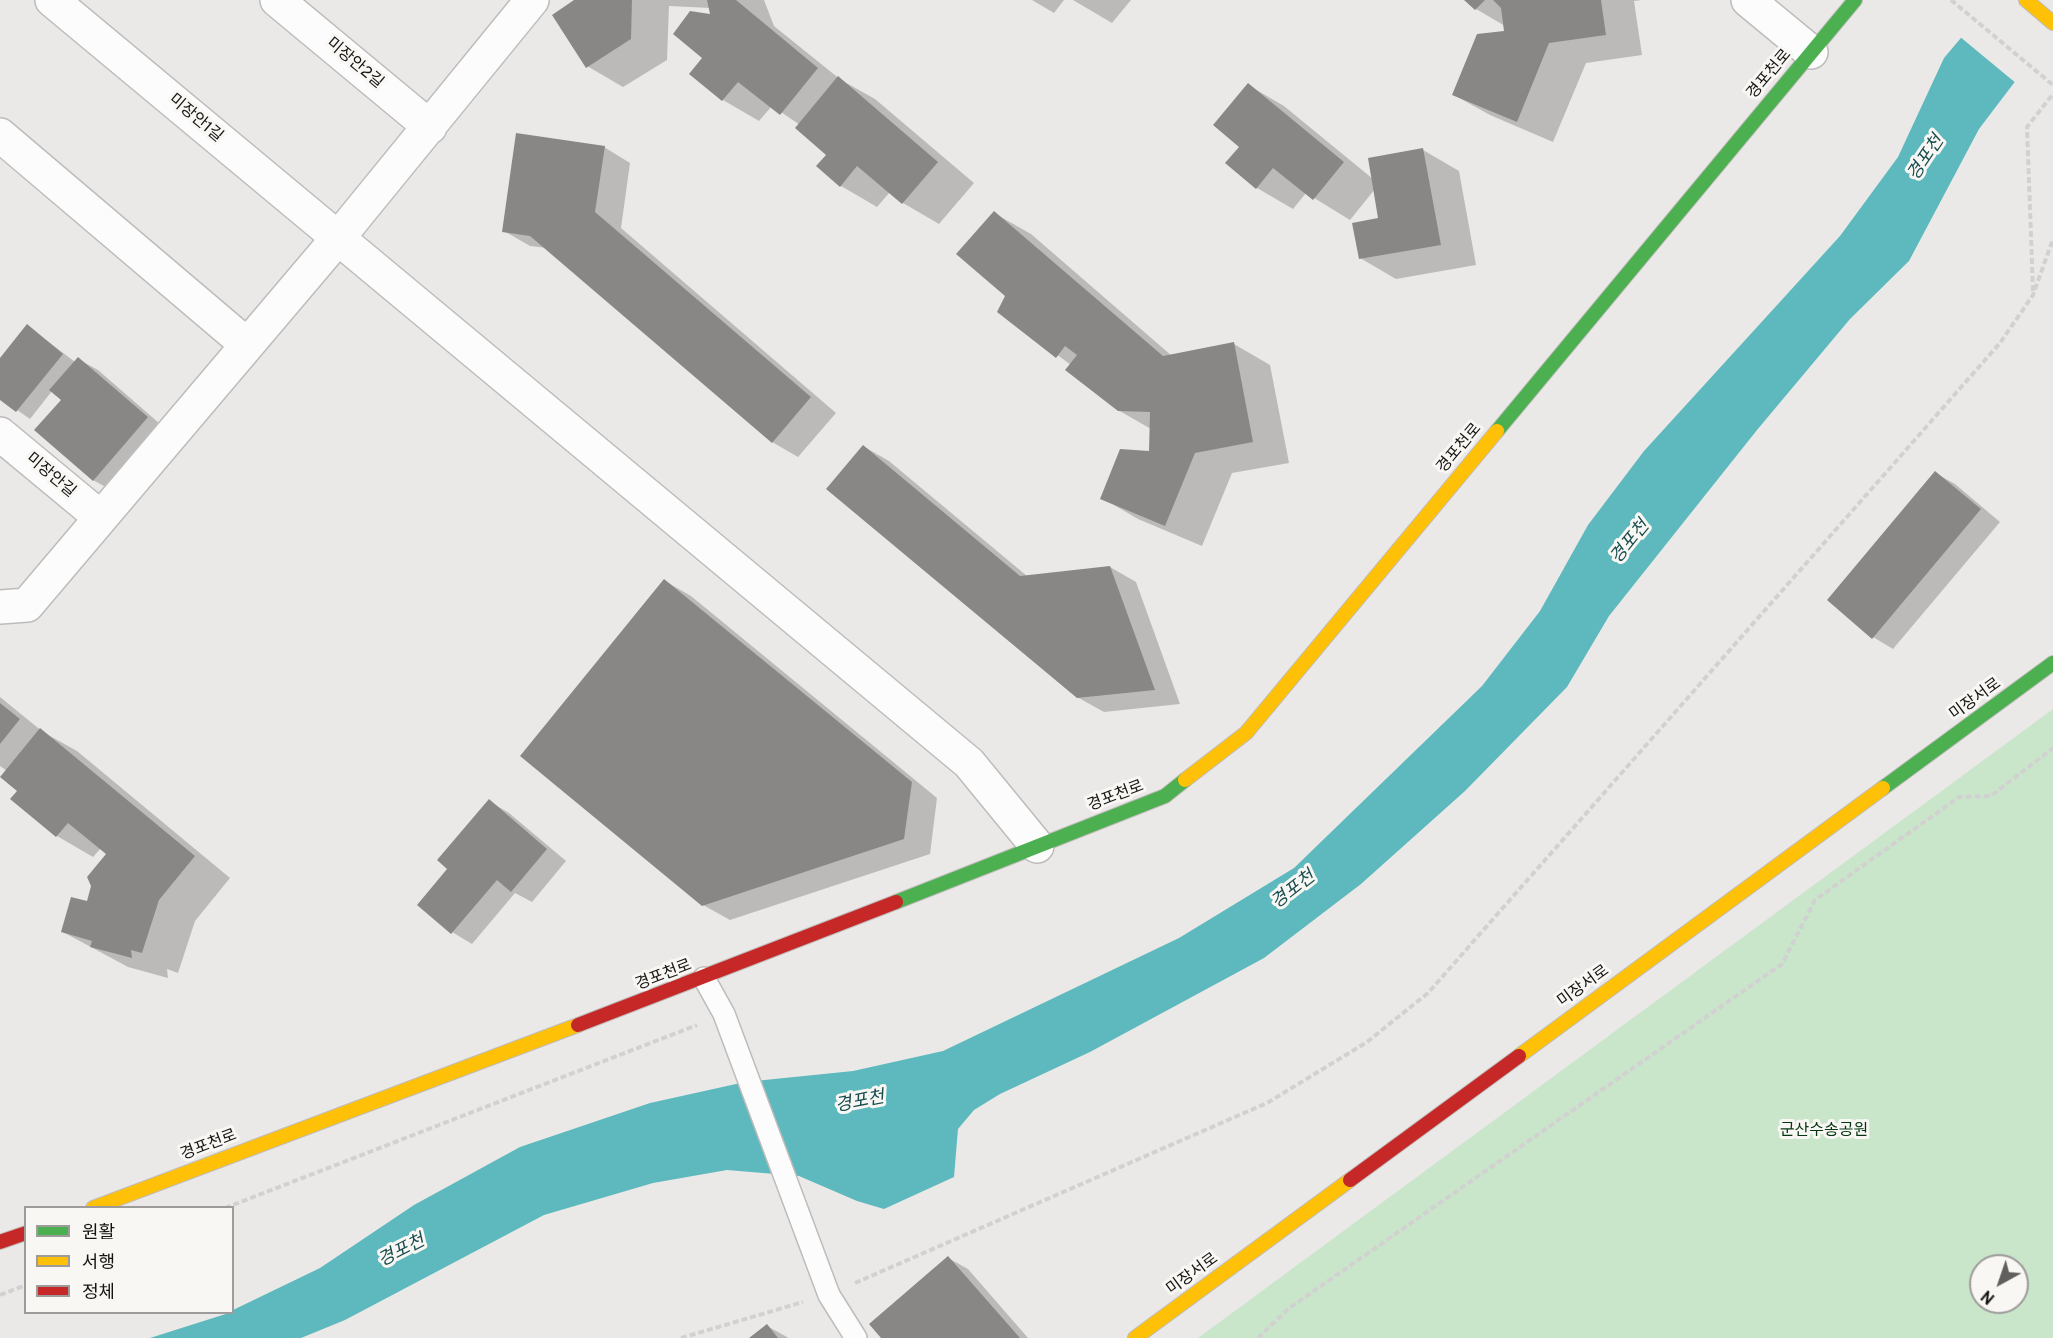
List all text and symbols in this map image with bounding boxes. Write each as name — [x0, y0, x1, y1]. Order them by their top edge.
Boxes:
street label: 미장안2길 — [322, 35, 386, 93]
street label: 경포천로 — [1744, 46, 1796, 104]
street label: 미장안1길 — [164, 91, 226, 147]
water label: 경포천 — [1904, 132, 1950, 186]
street label: 경포천로 — [1434, 420, 1486, 478]
street label: 미장안길 — [21, 450, 79, 502]
water label: 경포천 — [1607, 517, 1655, 569]
street label: 미장서로 — [1947, 675, 2005, 725]
street label: 경포천로 — [1085, 777, 1147, 817]
water label: 경포천 — [1268, 867, 1320, 915]
street label: 경포천로 — [633, 956, 695, 996]
street label: 미장서로 — [1555, 962, 1613, 1012]
water label: 경포천 — [834, 1088, 886, 1118]
park label: 군산수송공원 — [1780, 1122, 1868, 1142]
street label: 경포천로 — [178, 1126, 240, 1166]
legend — [24, 1206, 234, 1314]
text: 원활 — [82, 1222, 115, 1245]
water label: 경포천 — [375, 1231, 429, 1273]
street label: 미장서로 — [1164, 1250, 1222, 1300]
text: 서행 — [82, 1252, 115, 1275]
north arrow — [1969, 1254, 2029, 1314]
text: 정체 — [82, 1282, 115, 1305]
text: N — [1978, 1285, 2000, 1308]

